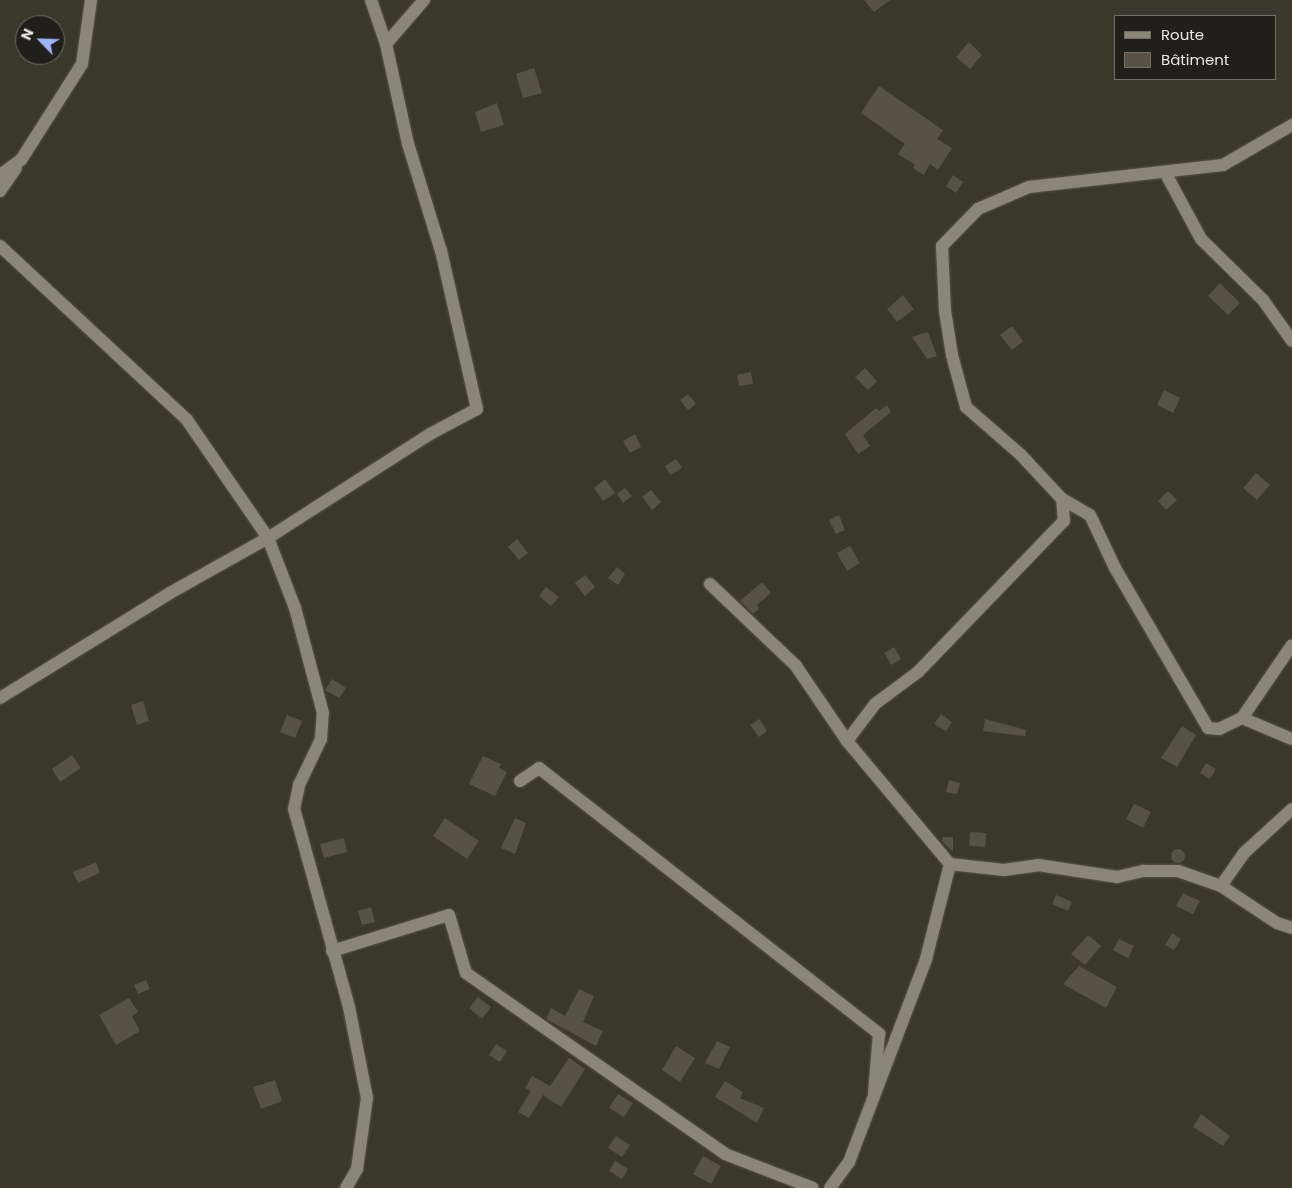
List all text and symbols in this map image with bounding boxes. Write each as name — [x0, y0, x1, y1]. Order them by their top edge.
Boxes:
north arrow — [15, 15, 65, 65]
legend — [1114, 15, 1277, 80]
text: Route — [1161, 24, 1204, 45]
text: N — [16, 25, 38, 43]
text: Bâtiment — [1161, 49, 1229, 70]

